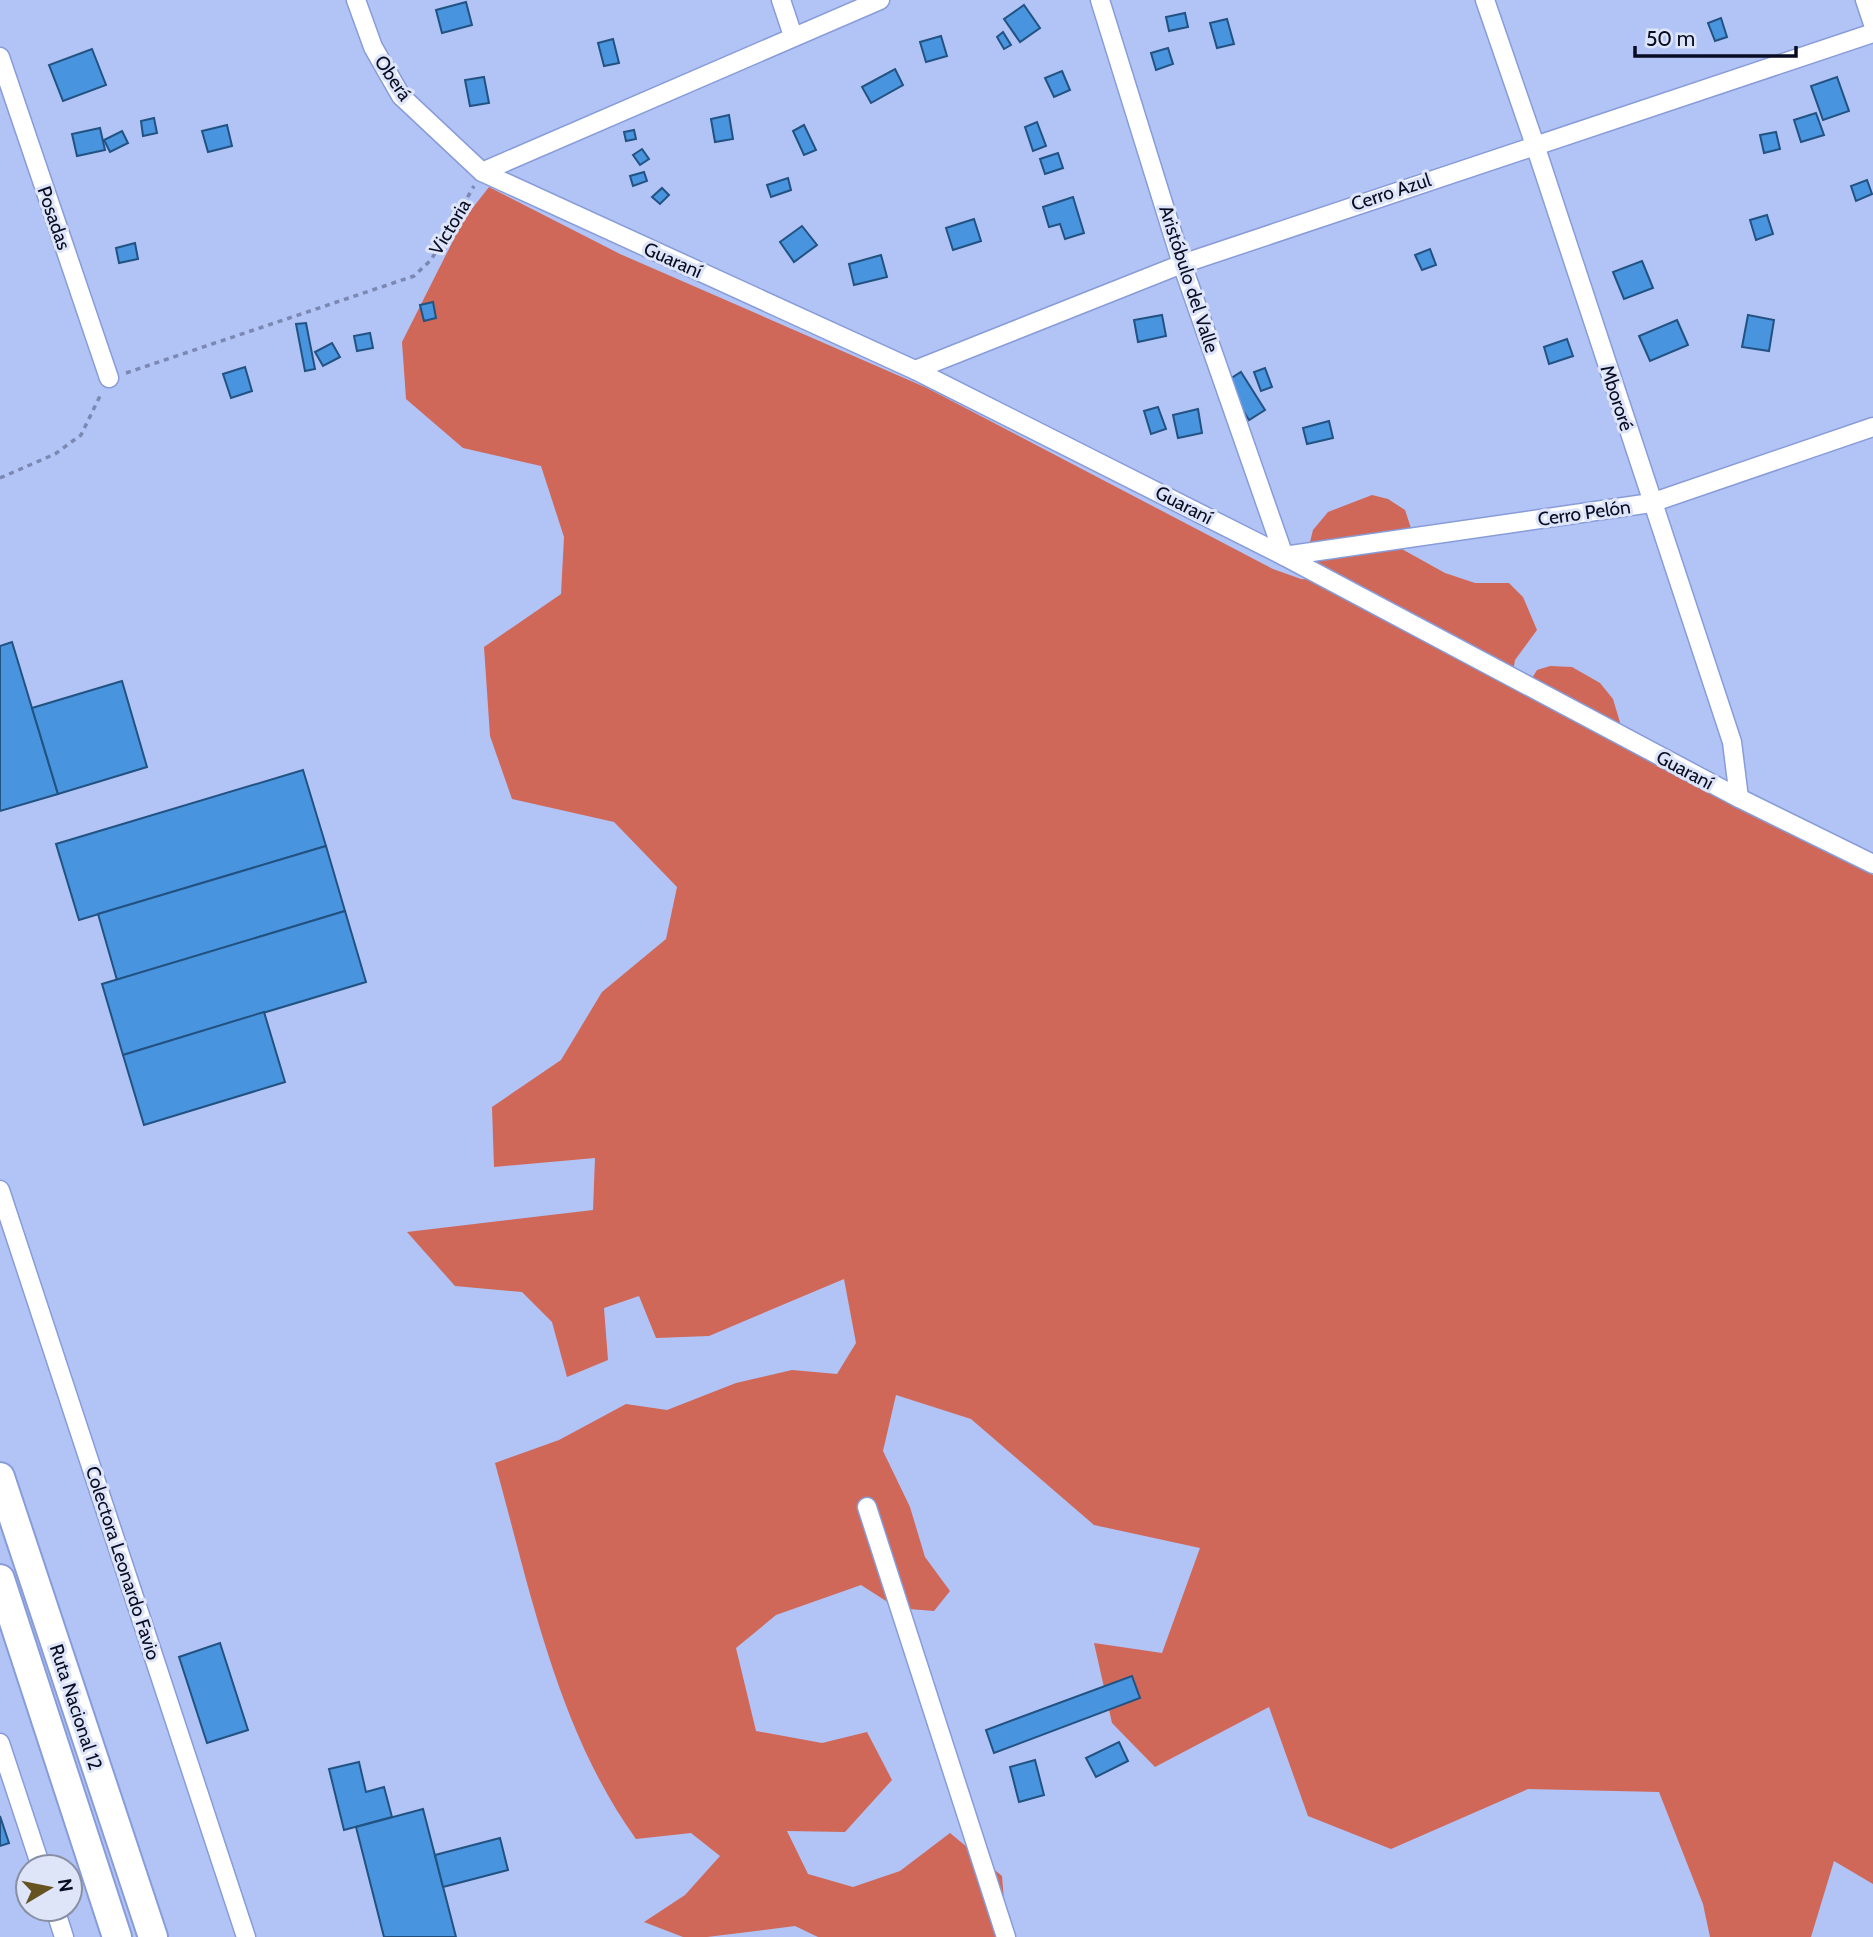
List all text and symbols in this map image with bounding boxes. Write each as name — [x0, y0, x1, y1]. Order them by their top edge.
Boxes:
scale bar — [1635, 14, 1796, 58]
text: 50 m — [1646, 26, 1695, 51]
street label: Oberá — [370, 51, 416, 105]
street label: Cerro Azul — [1348, 168, 1434, 216]
street label: Posadas — [32, 183, 76, 253]
street label: Victoria — [424, 195, 476, 259]
street label: Aristóbulo del Valle — [1154, 202, 1224, 356]
street label: Guaraní — [640, 237, 706, 283]
street label: Mbororé — [1596, 362, 1639, 434]
street label: Guaraní — [1151, 481, 1217, 529]
street label: Cerro Pelón — [1536, 495, 1632, 531]
street label: Guaraní — [1653, 745, 1717, 795]
street label: Colectora Leonardo Favio — [81, 1463, 165, 1663]
street label: Ruta Nacional 12 — [45, 1641, 107, 1773]
north arrow — [14, 1853, 84, 1923]
text: N — [53, 1877, 78, 1894]

